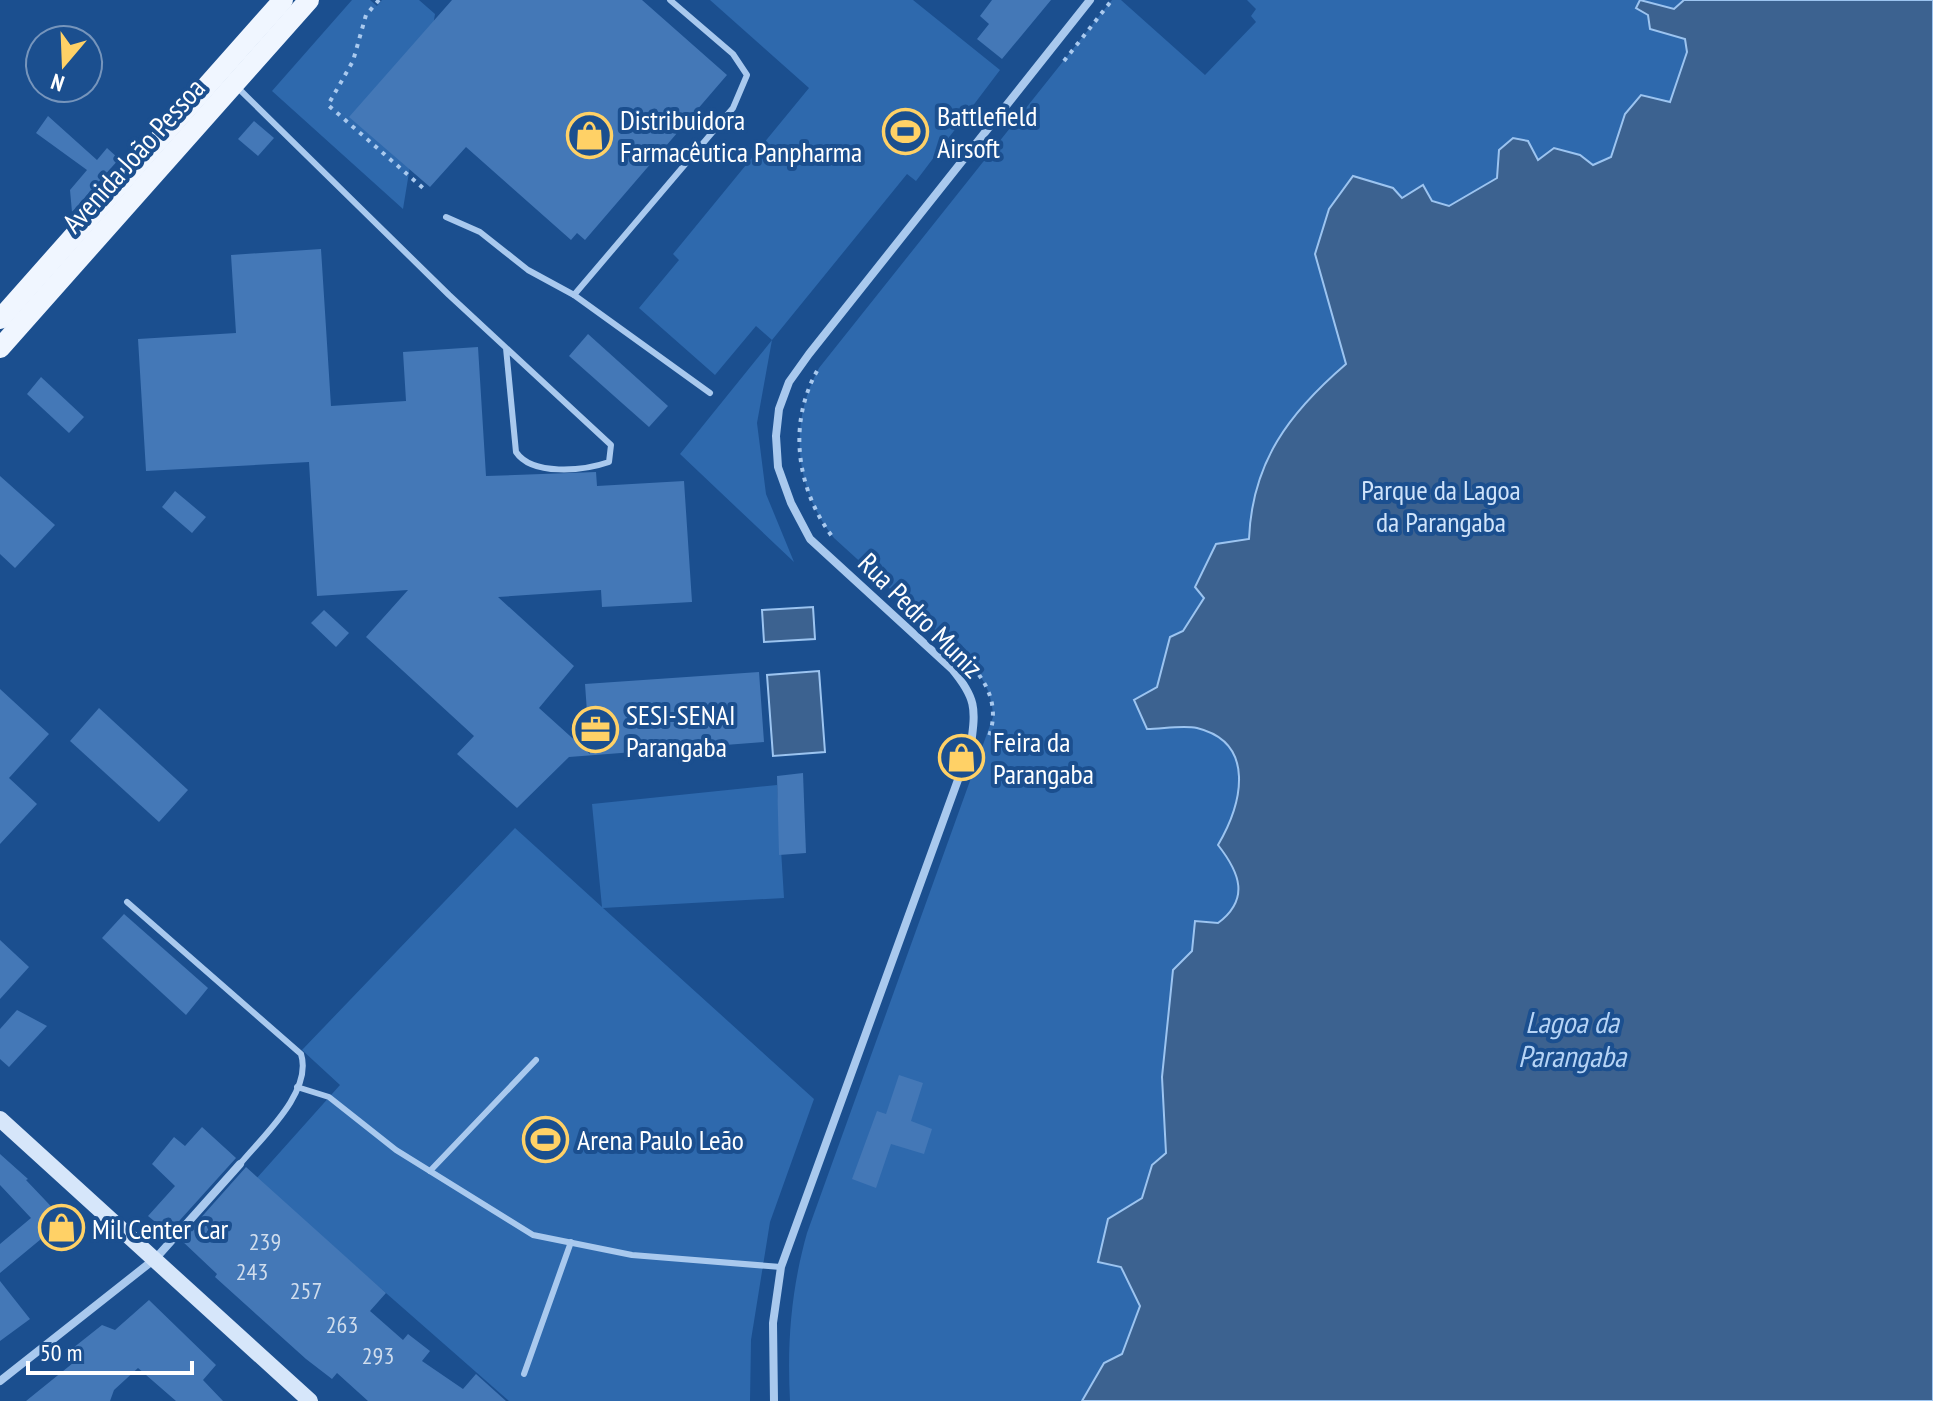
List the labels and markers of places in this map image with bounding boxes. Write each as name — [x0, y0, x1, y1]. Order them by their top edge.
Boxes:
place label: Battlefield Airsoft — [937, 97, 1037, 166]
place label: Distribuidora Farmacêutica Panpharma — [620, 101, 862, 170]
sports icon: Battlefield Airsoft — [882, 107, 930, 155]
shop icon: Distribuidora Farmacêutica Panpharma — [565, 111, 613, 159]
place label: SESI-SENAI Parangaba — [626, 696, 735, 765]
office icon: SESI-SENAI Parangaba — [571, 706, 619, 754]
place label: Feira da Parangaba — [993, 723, 1094, 792]
shop icon: Feira da Parangaba — [938, 733, 986, 781]
sports icon: Arena Paulo Leão — [522, 1115, 570, 1163]
place label: Arena Paulo Leão — [577, 1121, 744, 1158]
shop icon: Mil Center Car — [37, 1204, 85, 1252]
place label: Mil Center Car — [92, 1210, 229, 1247]

